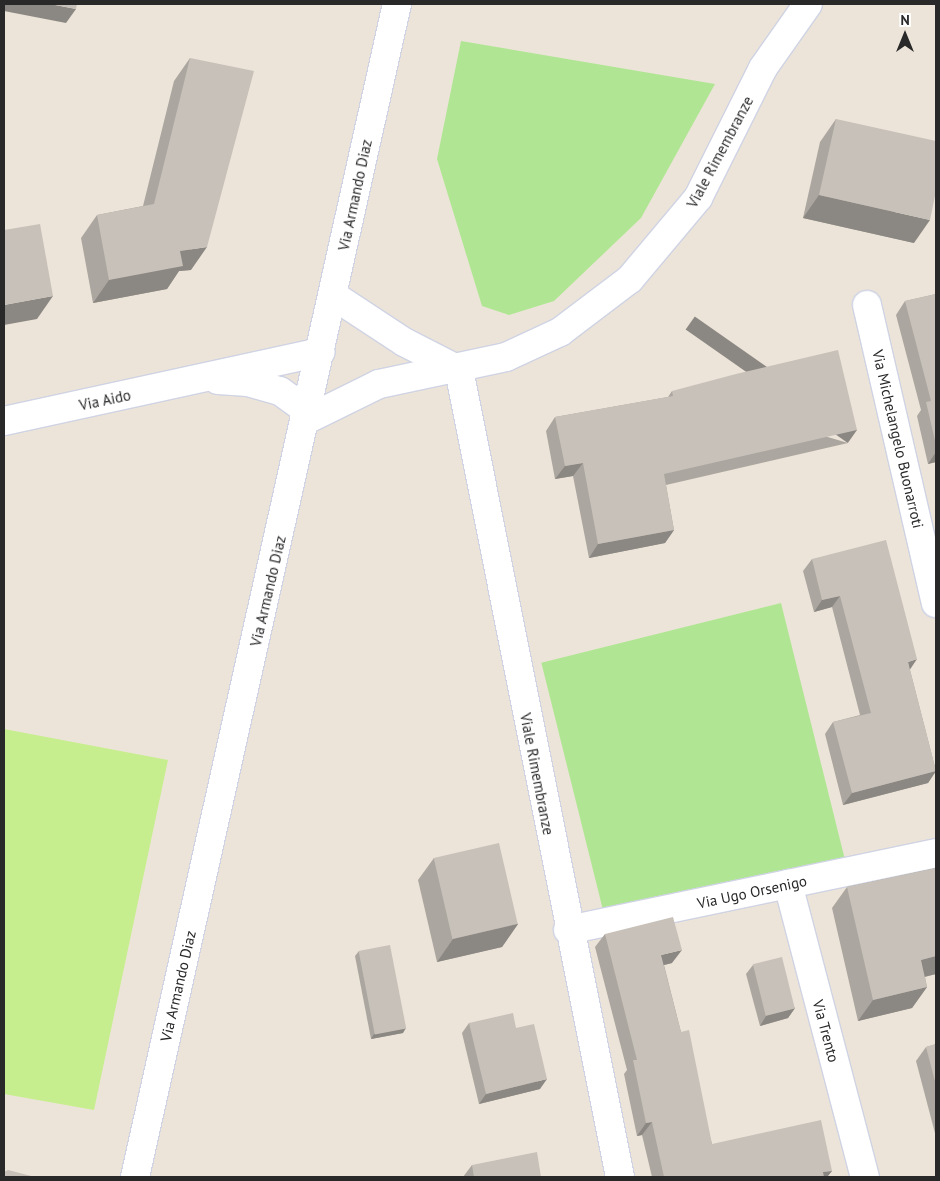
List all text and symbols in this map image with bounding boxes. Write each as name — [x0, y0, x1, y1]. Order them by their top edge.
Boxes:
north arrow — [880, 10, 930, 60]
text: N — [900, 11, 910, 29]
street label: Viale Rimembranze — [683, 93, 757, 211]
street label: Via Armando Diaz — [334, 137, 376, 253]
street label: Via Michelangelo Buonarroti — [869, 348, 927, 530]
street label: Via Aido — [77, 386, 133, 414]
street label: Via Armando Diaz — [246, 534, 290, 648]
street label: Viale Rimembranze — [516, 712, 558, 836]
street label: Via Ugo Orsenigo — [696, 872, 808, 912]
street label: Via Armando Diaz — [156, 929, 200, 1043]
street label: Via Trento — [809, 997, 843, 1065]

